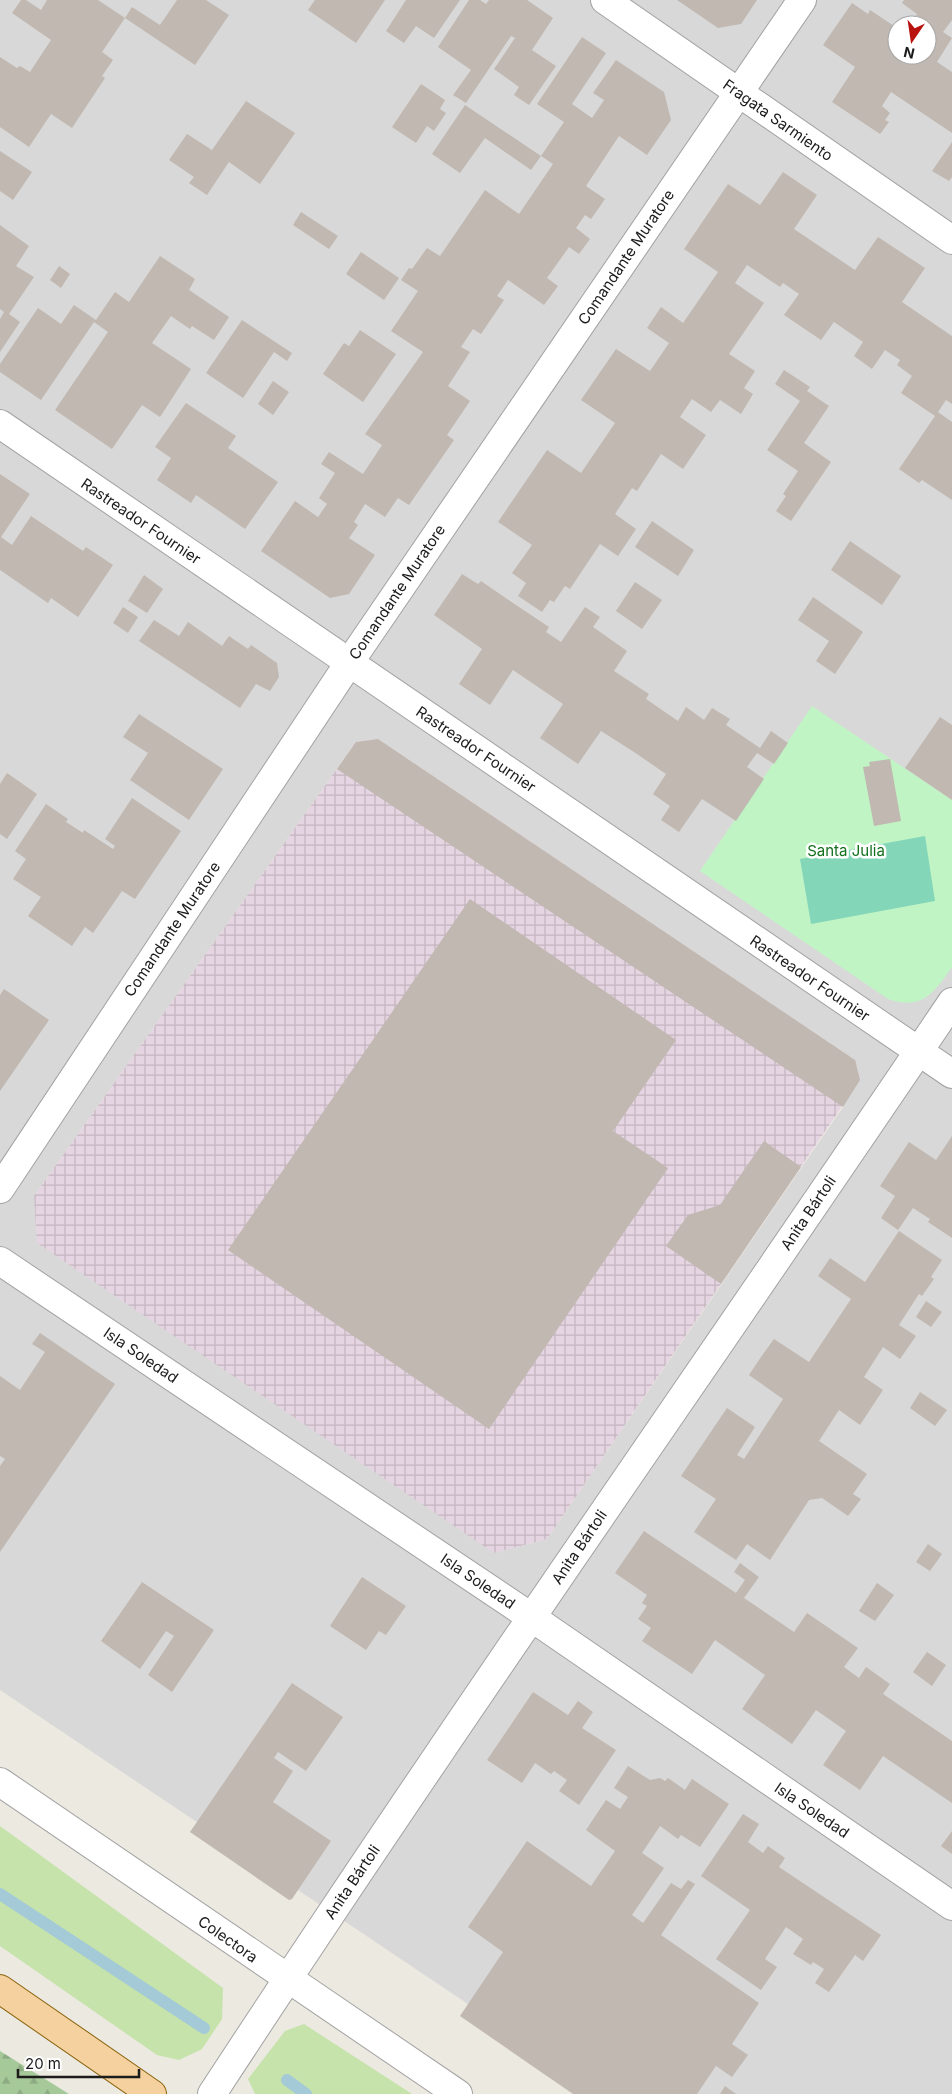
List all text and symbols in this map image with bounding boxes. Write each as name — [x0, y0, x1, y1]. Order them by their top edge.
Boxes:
north arrow — [887, 15, 937, 65]
text: N — [902, 44, 916, 63]
street label: Fragata Sarmiento — [719, 75, 837, 165]
street label: Comandante Muratore — [574, 186, 678, 328]
street label: Rastreador Fournier — [77, 474, 205, 568]
street label: Comandante Muratore — [345, 521, 449, 663]
street label: Rastreador Fournier — [412, 702, 540, 796]
park label: Santa Julia — [807, 841, 885, 860]
street label: Comandante Muratore — [120, 858, 224, 1000]
street label: Rastreador Fournier — [746, 931, 874, 1025]
street label: Anita Bártoli — [776, 1172, 840, 1254]
street label: Isla Soledad — [100, 1323, 182, 1387]
street label: Anita Bártoli — [547, 1506, 611, 1588]
street label: Isla Soledad — [437, 1549, 519, 1613]
street label: Isla Soledad — [771, 1778, 853, 1842]
street label: Anita Bártoli — [320, 1841, 384, 1923]
street label: Colectora — [194, 1912, 262, 1966]
scale bar — [18, 2046, 139, 2078]
text: 20 m — [25, 2054, 61, 2073]

